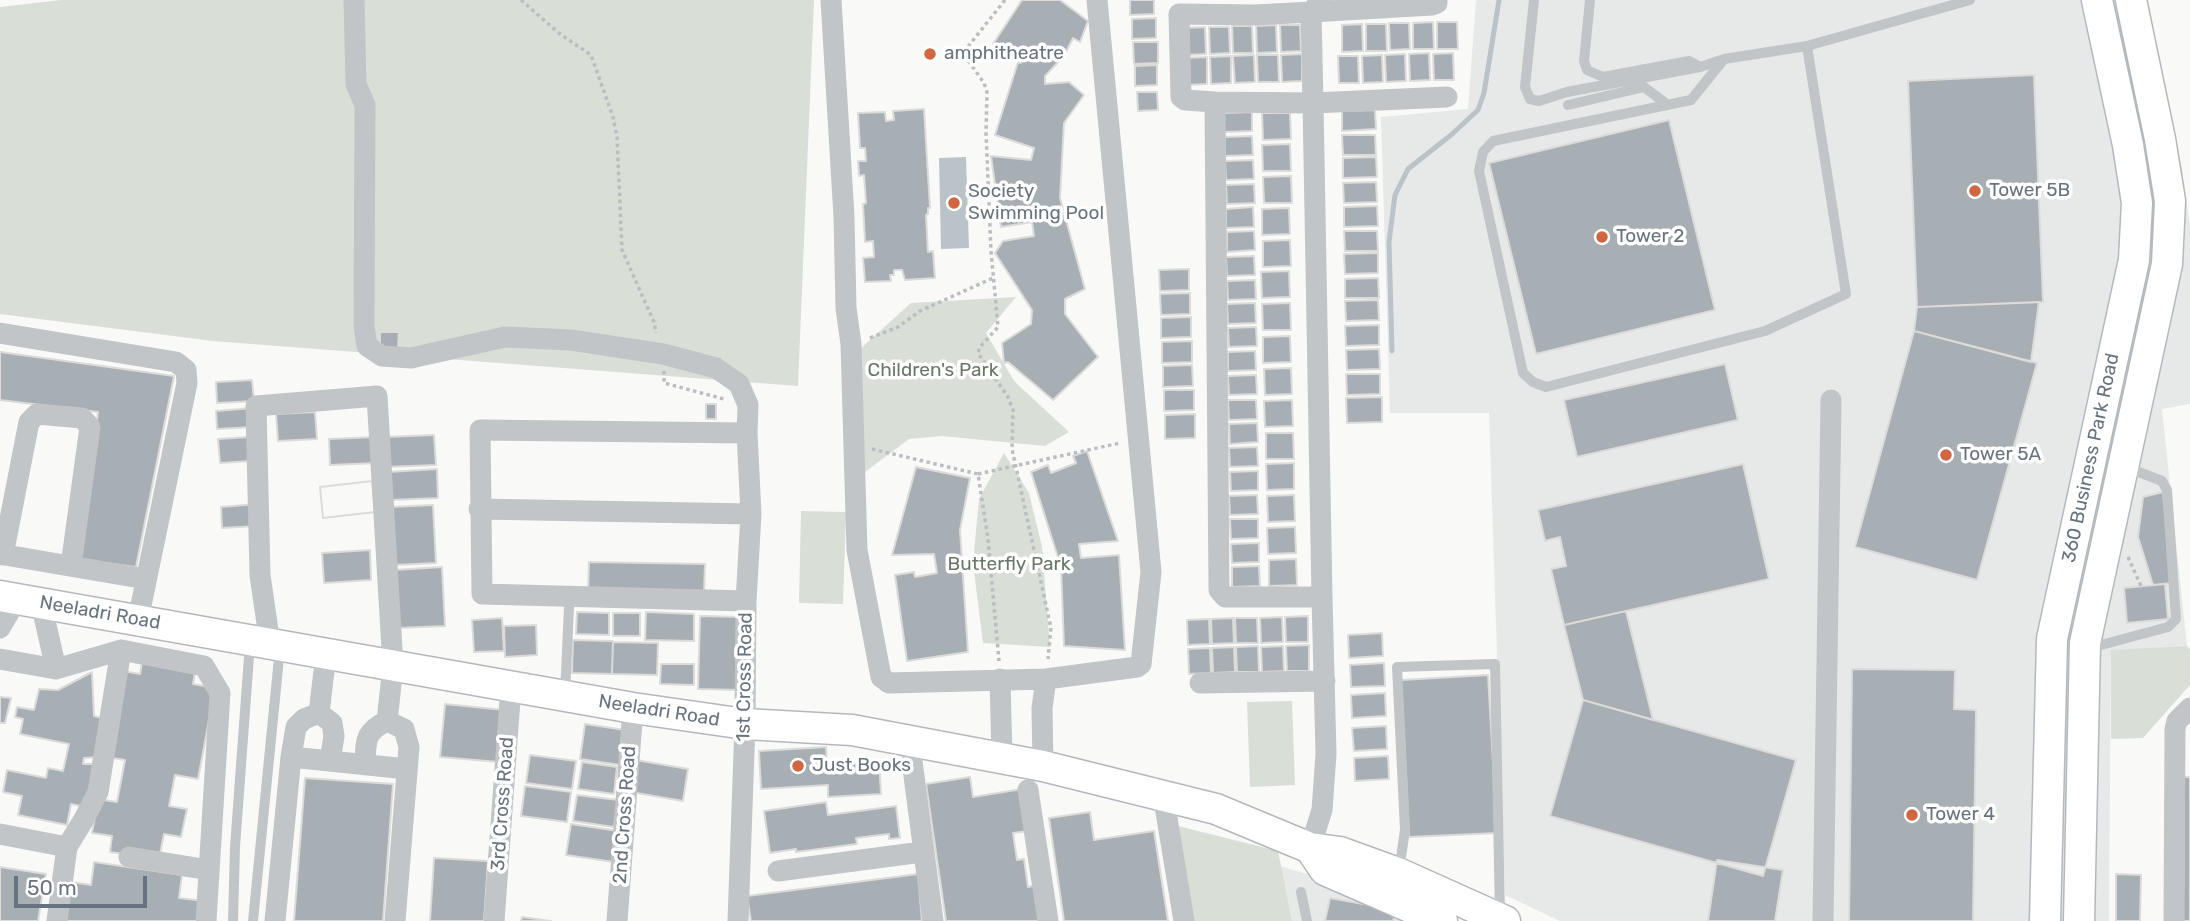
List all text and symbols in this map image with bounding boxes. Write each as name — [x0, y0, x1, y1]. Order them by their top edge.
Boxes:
place label: amphitheatre — [944, 43, 1064, 65]
marker: amphitheatre — [922, 46, 938, 62]
place label: Tower 5B — [1989, 180, 2070, 202]
place label: Society Swimming Pool — [968, 181, 1104, 225]
marker: Tower 5B — [1967, 183, 1983, 199]
marker: Society Swimming Pool — [946, 195, 962, 211]
place label: Tower 2 — [1616, 226, 1684, 248]
marker: Tower 2 — [1594, 229, 1610, 245]
street label: 360 Business Park Road — [2058, 351, 2124, 565]
park label: Children's Park — [868, 360, 998, 382]
place label: Tower 5A — [1960, 444, 2041, 466]
marker: Tower 5A — [1938, 447, 1954, 463]
park label: Butterfly Park — [948, 554, 1070, 576]
street label: Neeladri Road — [38, 591, 162, 635]
street label: 1st Cross Road — [732, 612, 758, 742]
street label: Neeladri Road — [597, 690, 721, 732]
street label: 3rd Cross Road — [487, 736, 519, 872]
street label: 2nd Cross Road — [609, 745, 641, 885]
place label: Just Books — [812, 755, 911, 777]
marker: Just Books — [790, 758, 806, 774]
place label: Tower 4 — [1926, 804, 1995, 826]
marker: Tower 4 — [1904, 807, 1920, 823]
scale bar — [18, 862, 150, 906]
text: 50 m — [27, 875, 77, 900]

